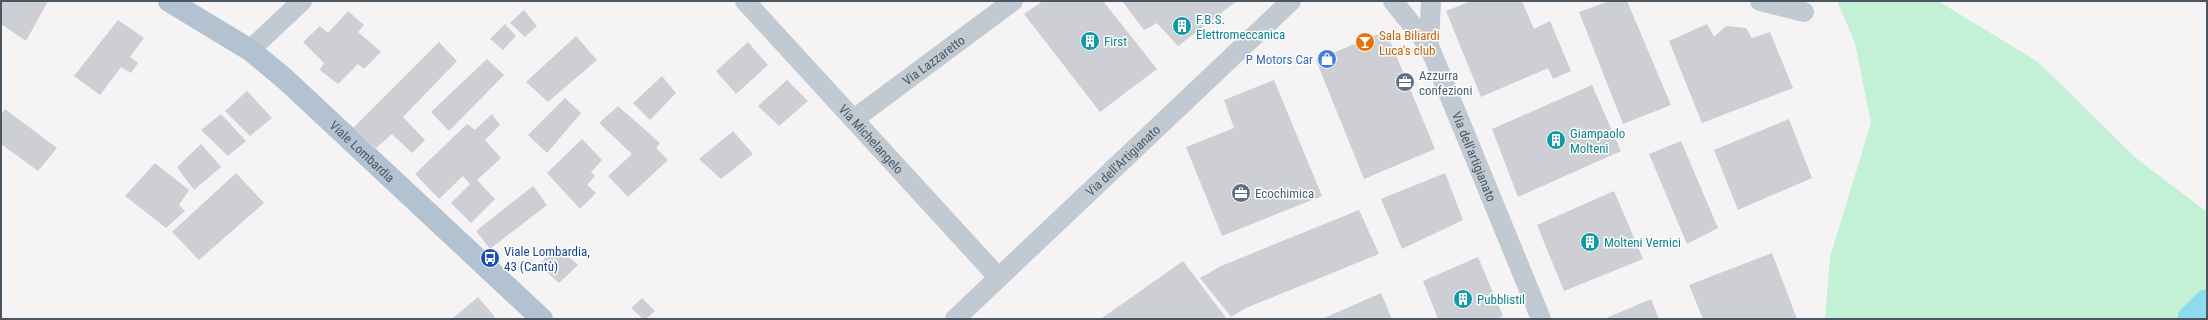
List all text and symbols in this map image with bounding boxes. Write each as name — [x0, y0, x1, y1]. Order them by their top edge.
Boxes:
place label: F.B.S. Elettromeccanica — [1196, 12, 1285, 42]
building icon: F.B.S. Elettromeccanica — [1171, 15, 1193, 37]
place label: Sala Biliardi Luca's club — [1379, 28, 1440, 58]
building icon: First — [1079, 30, 1101, 52]
bar icon: Sala Biliardi Luca's club — [1354, 31, 1376, 53]
street label: Via Lazzaretto — [899, 32, 968, 88]
place label: First — [1104, 34, 1127, 49]
shop icon: P Motors Car — [1316, 48, 1338, 70]
place label: P Motors Car — [1246, 52, 1313, 67]
place label: Azzurra confezioni — [1419, 68, 1472, 98]
office icon: Azzurra confezioni — [1394, 71, 1416, 93]
street label: Via Michelangelo — [836, 101, 907, 176]
street label: Via dell'artigianato — [1449, 109, 1499, 204]
street label: Viale Lombardia — [327, 117, 398, 185]
street label: Via dell'Artigianato — [1083, 122, 1163, 199]
place label: Giampaolo Molteni — [1570, 126, 1625, 156]
building icon: Giampaolo Molteni — [1545, 129, 1567, 151]
office icon: Ecochimica — [1230, 182, 1252, 204]
place label: Ecochimica — [1255, 186, 1314, 201]
building icon: Molteni Vernici — [1579, 231, 1601, 253]
place label: Molteni Vernici — [1604, 235, 1681, 250]
place label: Viale Lombardia, 43 (Cantù) — [504, 244, 590, 274]
bus stop icon: Viale Lombardia, 43 (Cantù) — [479, 247, 501, 269]
building icon: Pubblistil — [1452, 288, 1474, 310]
place label: Pubblistil — [1477, 292, 1525, 307]

